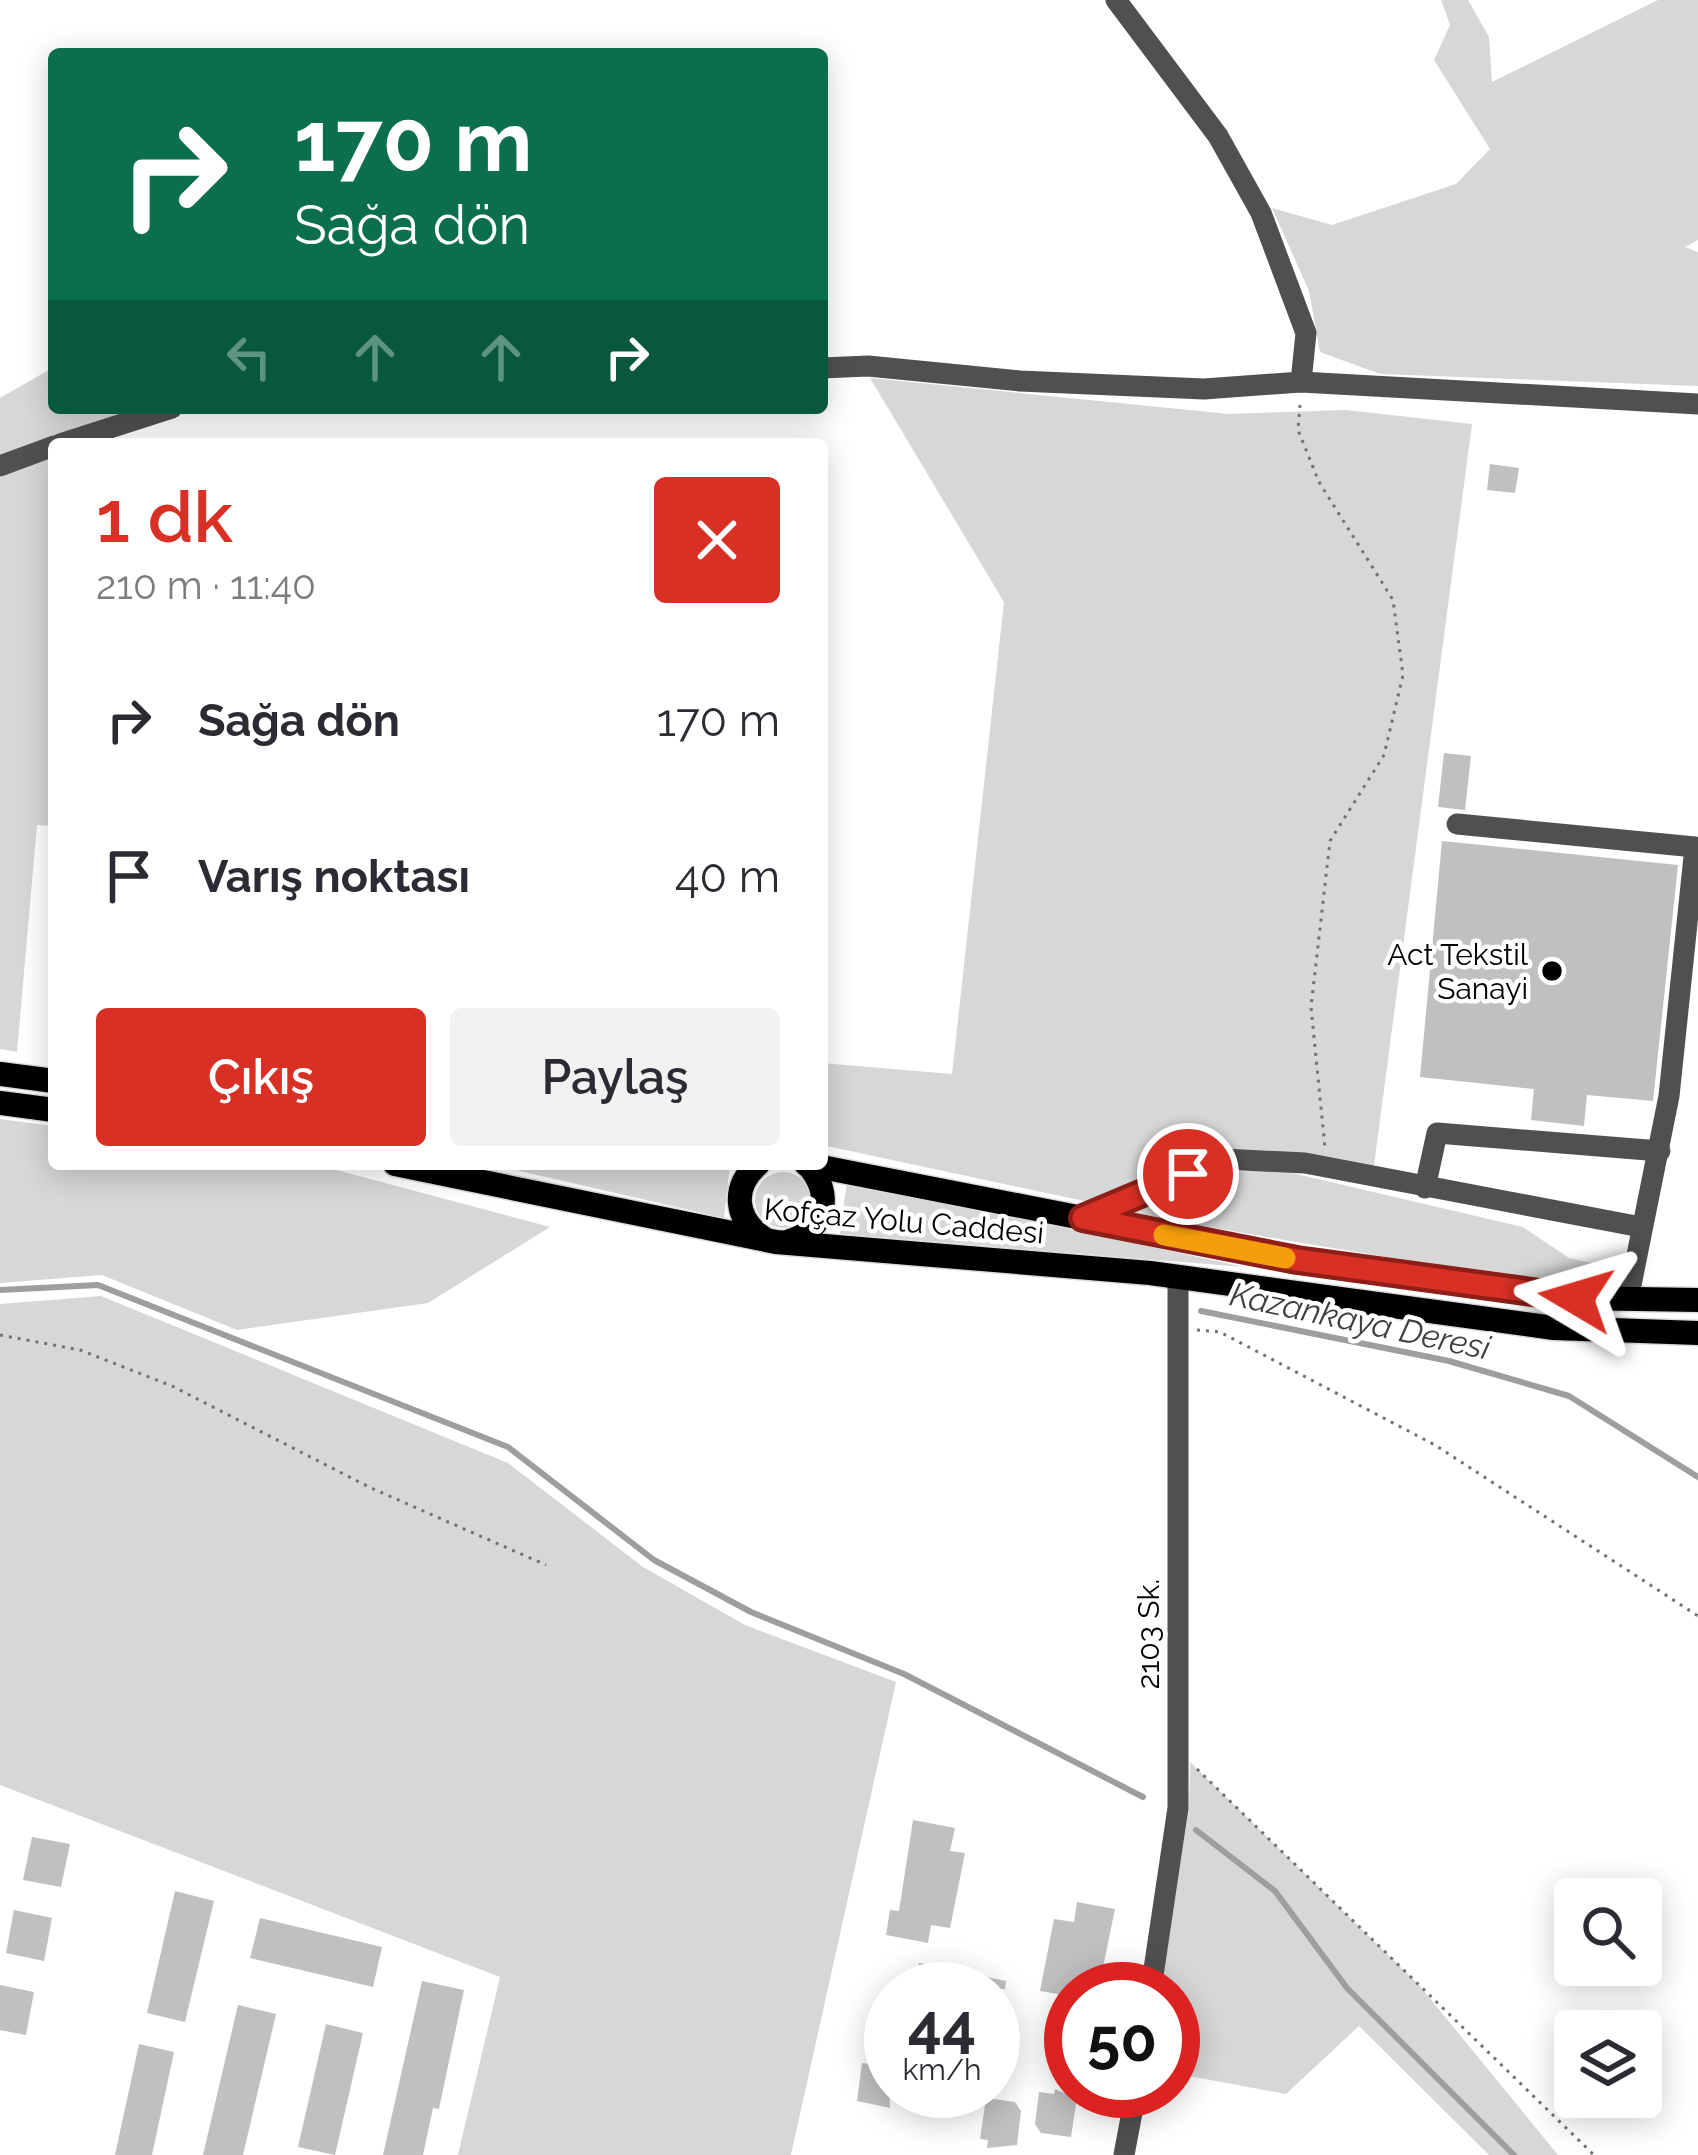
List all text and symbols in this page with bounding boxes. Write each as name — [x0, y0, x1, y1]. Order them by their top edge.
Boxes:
text: 170 m — [294, 92, 533, 191]
icon: right — [96, 96, 252, 252]
text: Sağa dön — [294, 193, 530, 257]
icon: left — [216, 324, 282, 390]
icon: ahead — [342, 324, 408, 390]
icon: ahead — [468, 324, 534, 390]
icon: right — [594, 324, 660, 390]
text: 1 dk — [96, 474, 233, 559]
button: close — [654, 477, 780, 603]
text: 210 m · 11:40 — [96, 562, 316, 608]
icon: right — [96, 687, 162, 753]
text: Sağa dön — [198, 694, 400, 747]
text: 170 m — [657, 694, 780, 747]
icon: arrive — [96, 843, 162, 909]
text: Varış noktası — [198, 850, 470, 903]
text: 40 m — [675, 850, 780, 903]
place label: Act Tekstil Sanayi — [1387, 937, 1529, 1006]
marker: Act Tekstil Sanayi — [1539, 958, 1565, 984]
button: Çıkış — [96, 1008, 426, 1146]
button: Paylaş — [450, 1008, 780, 1146]
pin — [1137, 1123, 1239, 1225]
icon: arrive — [1155, 1141, 1221, 1207]
street label: Kofçaz Yolu Caddesi — [763, 1191, 1045, 1251]
position arrow — [1513, 1235, 1639, 1361]
water label: Kazankaya Deresi — [1227, 1274, 1494, 1368]
street label: 2103 Sk. — [1131, 1579, 1166, 1689]
map controls — [1554, 1878, 1662, 2118]
button: search — [1554, 1878, 1662, 1986]
speed limit sign: 50 — [1044, 1962, 1200, 2118]
text: 44 — [908, 1990, 976, 2060]
button: layers — [1554, 2010, 1662, 2118]
text: km/h — [902, 2052, 982, 2087]

